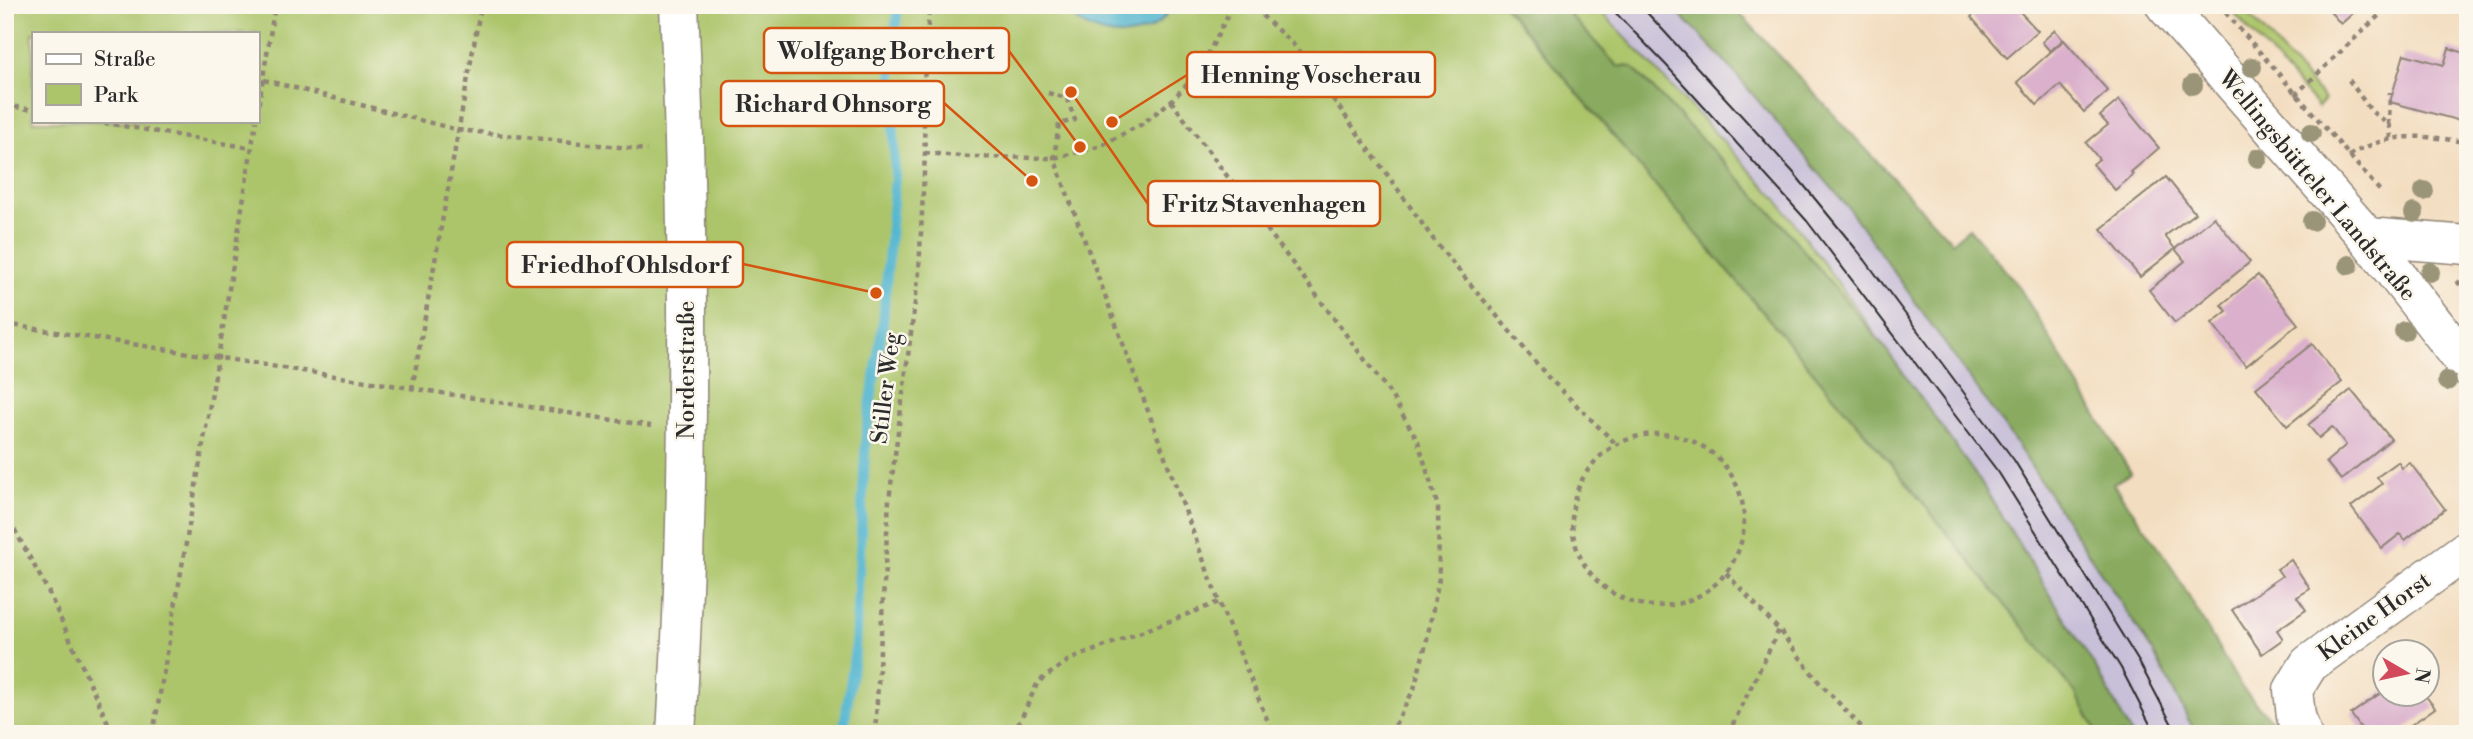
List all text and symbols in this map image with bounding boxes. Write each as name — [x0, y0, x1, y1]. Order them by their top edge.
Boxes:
callout: Wolfgang Borchert — [764, 28, 1009, 73]
legend — [32, 32, 259, 122]
text: Wolfgang Borchert — [776, 37, 995, 67]
text: Straße — [94, 47, 156, 73]
callout: Henning Voscherau — [1187, 52, 1435, 97]
text: Henning Voscherau — [1201, 61, 1421, 91]
street label: Wellingsbütteler Landstraße — [2212, 64, 2422, 307]
callout: Richard Ohnsorg — [721, 81, 944, 126]
text: Park — [94, 83, 139, 109]
text: Richard Ohnsorg — [735, 90, 932, 120]
callout: Fritz Stavenhagen — [1148, 181, 1380, 226]
text: Fritz Stavenhagen — [1162, 190, 1366, 220]
callout: Friedhof Ohlsdorf — [507, 242, 743, 287]
text: Friedhof Ohlsdorf — [521, 251, 732, 281]
street label: Norderstraße — [673, 301, 701, 439]
street label: Stiller Weg — [865, 331, 907, 445]
street label: Kleine Horst — [2313, 567, 2436, 667]
north arrow — [2372, 638, 2442, 708]
text: N — [2409, 666, 2435, 685]

